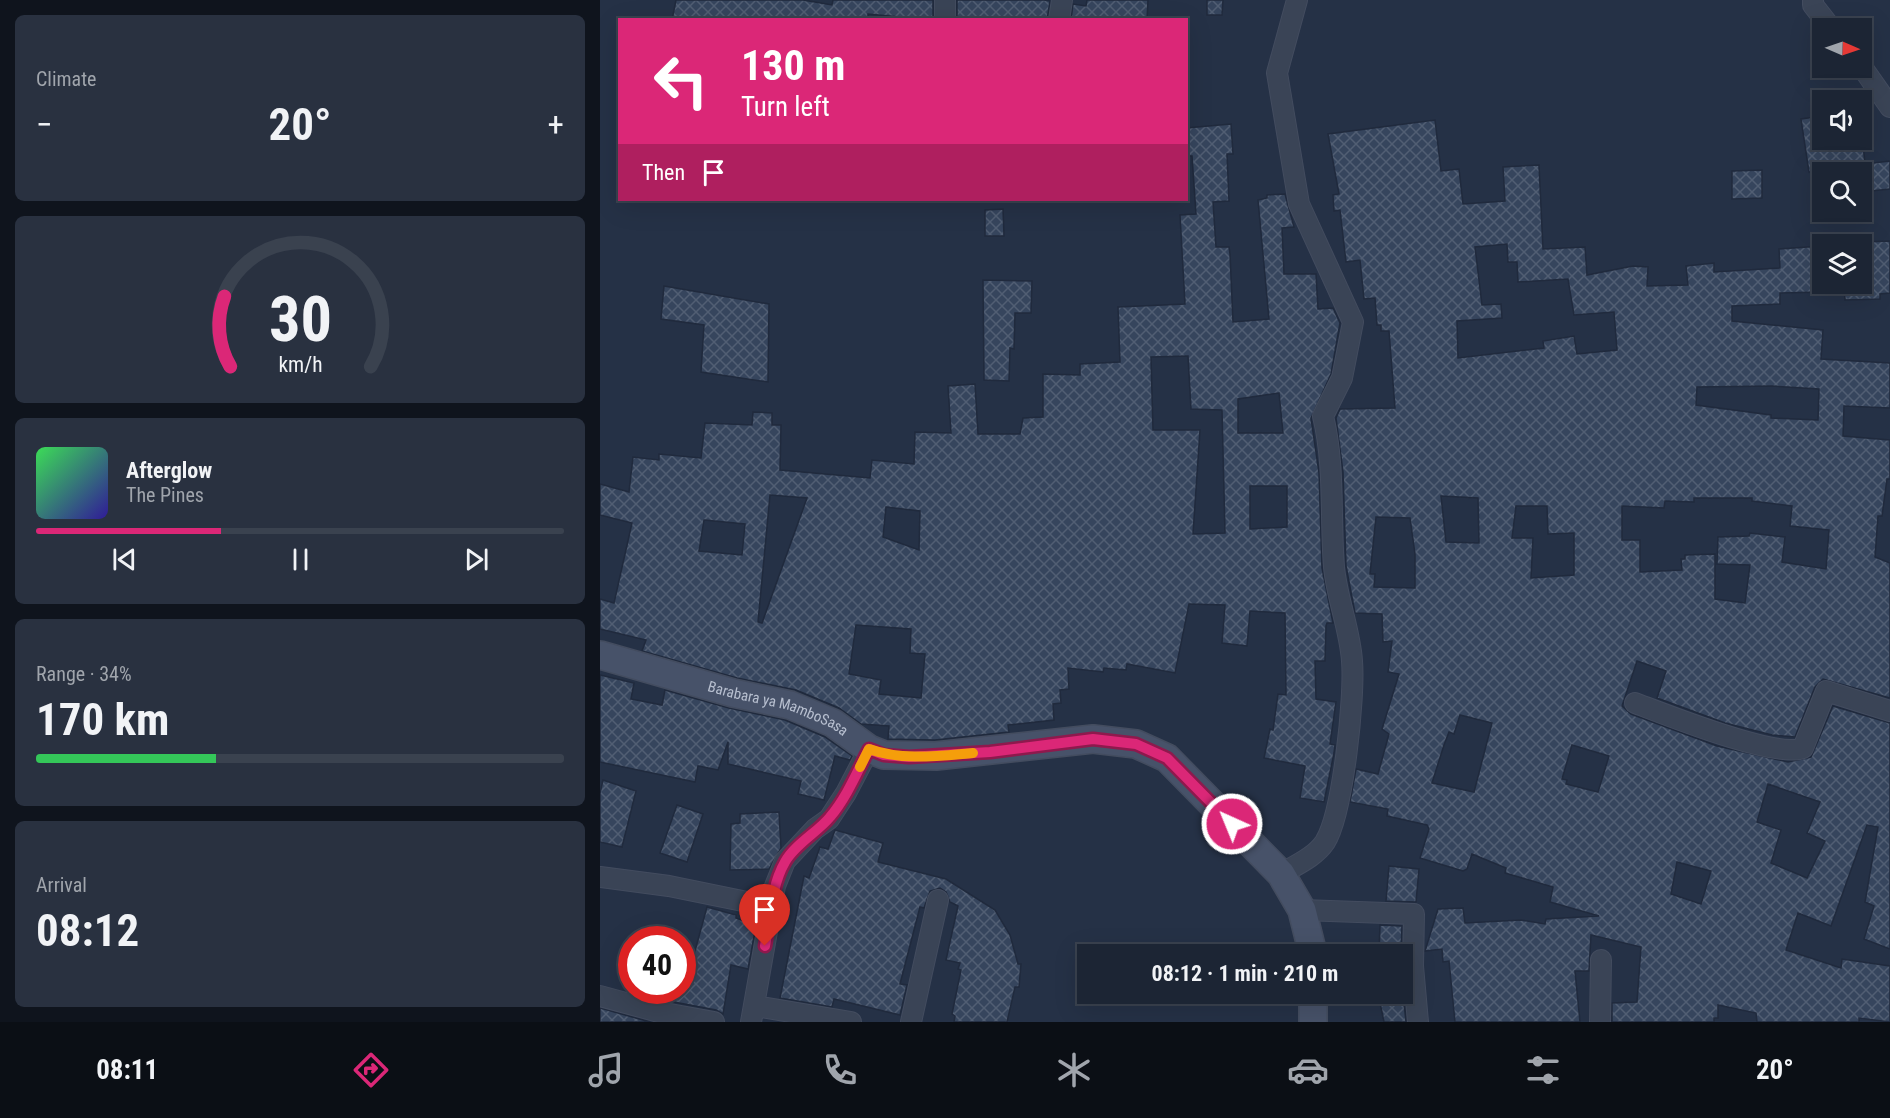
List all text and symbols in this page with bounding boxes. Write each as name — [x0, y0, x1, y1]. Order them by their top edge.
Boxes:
north arrow — [1812, 18, 1872, 78]
map controls — [1812, 18, 1872, 294]
text: 130 m — [741, 41, 846, 90]
icon: left — [642, 42, 720, 120]
text: Climate — [36, 67, 96, 91]
button: sound — [1812, 90, 1872, 150]
text: Turn left — [741, 91, 830, 123]
text: 20° — [269, 98, 332, 151]
text: − — [36, 105, 53, 144]
text: + — [548, 105, 564, 144]
icon: arrive — [697, 156, 730, 189]
text: Then — [642, 160, 685, 185]
button: search — [1812, 162, 1872, 222]
button: layers — [1812, 234, 1872, 294]
text: 30 — [268, 283, 332, 356]
text: km/h — [278, 352, 322, 377]
text: Afterglow — [126, 458, 212, 483]
text: The Pines — [126, 483, 204, 507]
icon: previous — [108, 543, 141, 576]
icon: pause — [284, 543, 317, 576]
icon: next — [460, 543, 493, 576]
text: Range · 34% — [36, 662, 132, 686]
street label: Barabara ya MamboSasa — [706, 677, 851, 740]
text: 170 km — [36, 693, 169, 746]
position arrow — [1200, 792, 1264, 856]
text: Arrival — [36, 873, 87, 897]
pin — [739, 884, 790, 946]
icon: arrive — [748, 893, 781, 926]
text: 08:12 — [36, 904, 139, 957]
speed limit sign: 40 — [618, 926, 696, 1004]
text: 08:12 · 1 min · 210 m — [1152, 961, 1338, 986]
icon: directions — [350, 1049, 392, 1091]
icon: music — [585, 1049, 627, 1091]
icon: phone — [819, 1049, 861, 1091]
icon: climate — [1053, 1049, 1095, 1091]
icon: car — [1287, 1049, 1329, 1091]
icon: filters — [1522, 1049, 1564, 1091]
text: 08:11 — [96, 1054, 158, 1086]
text: 20° — [1756, 1054, 1794, 1086]

